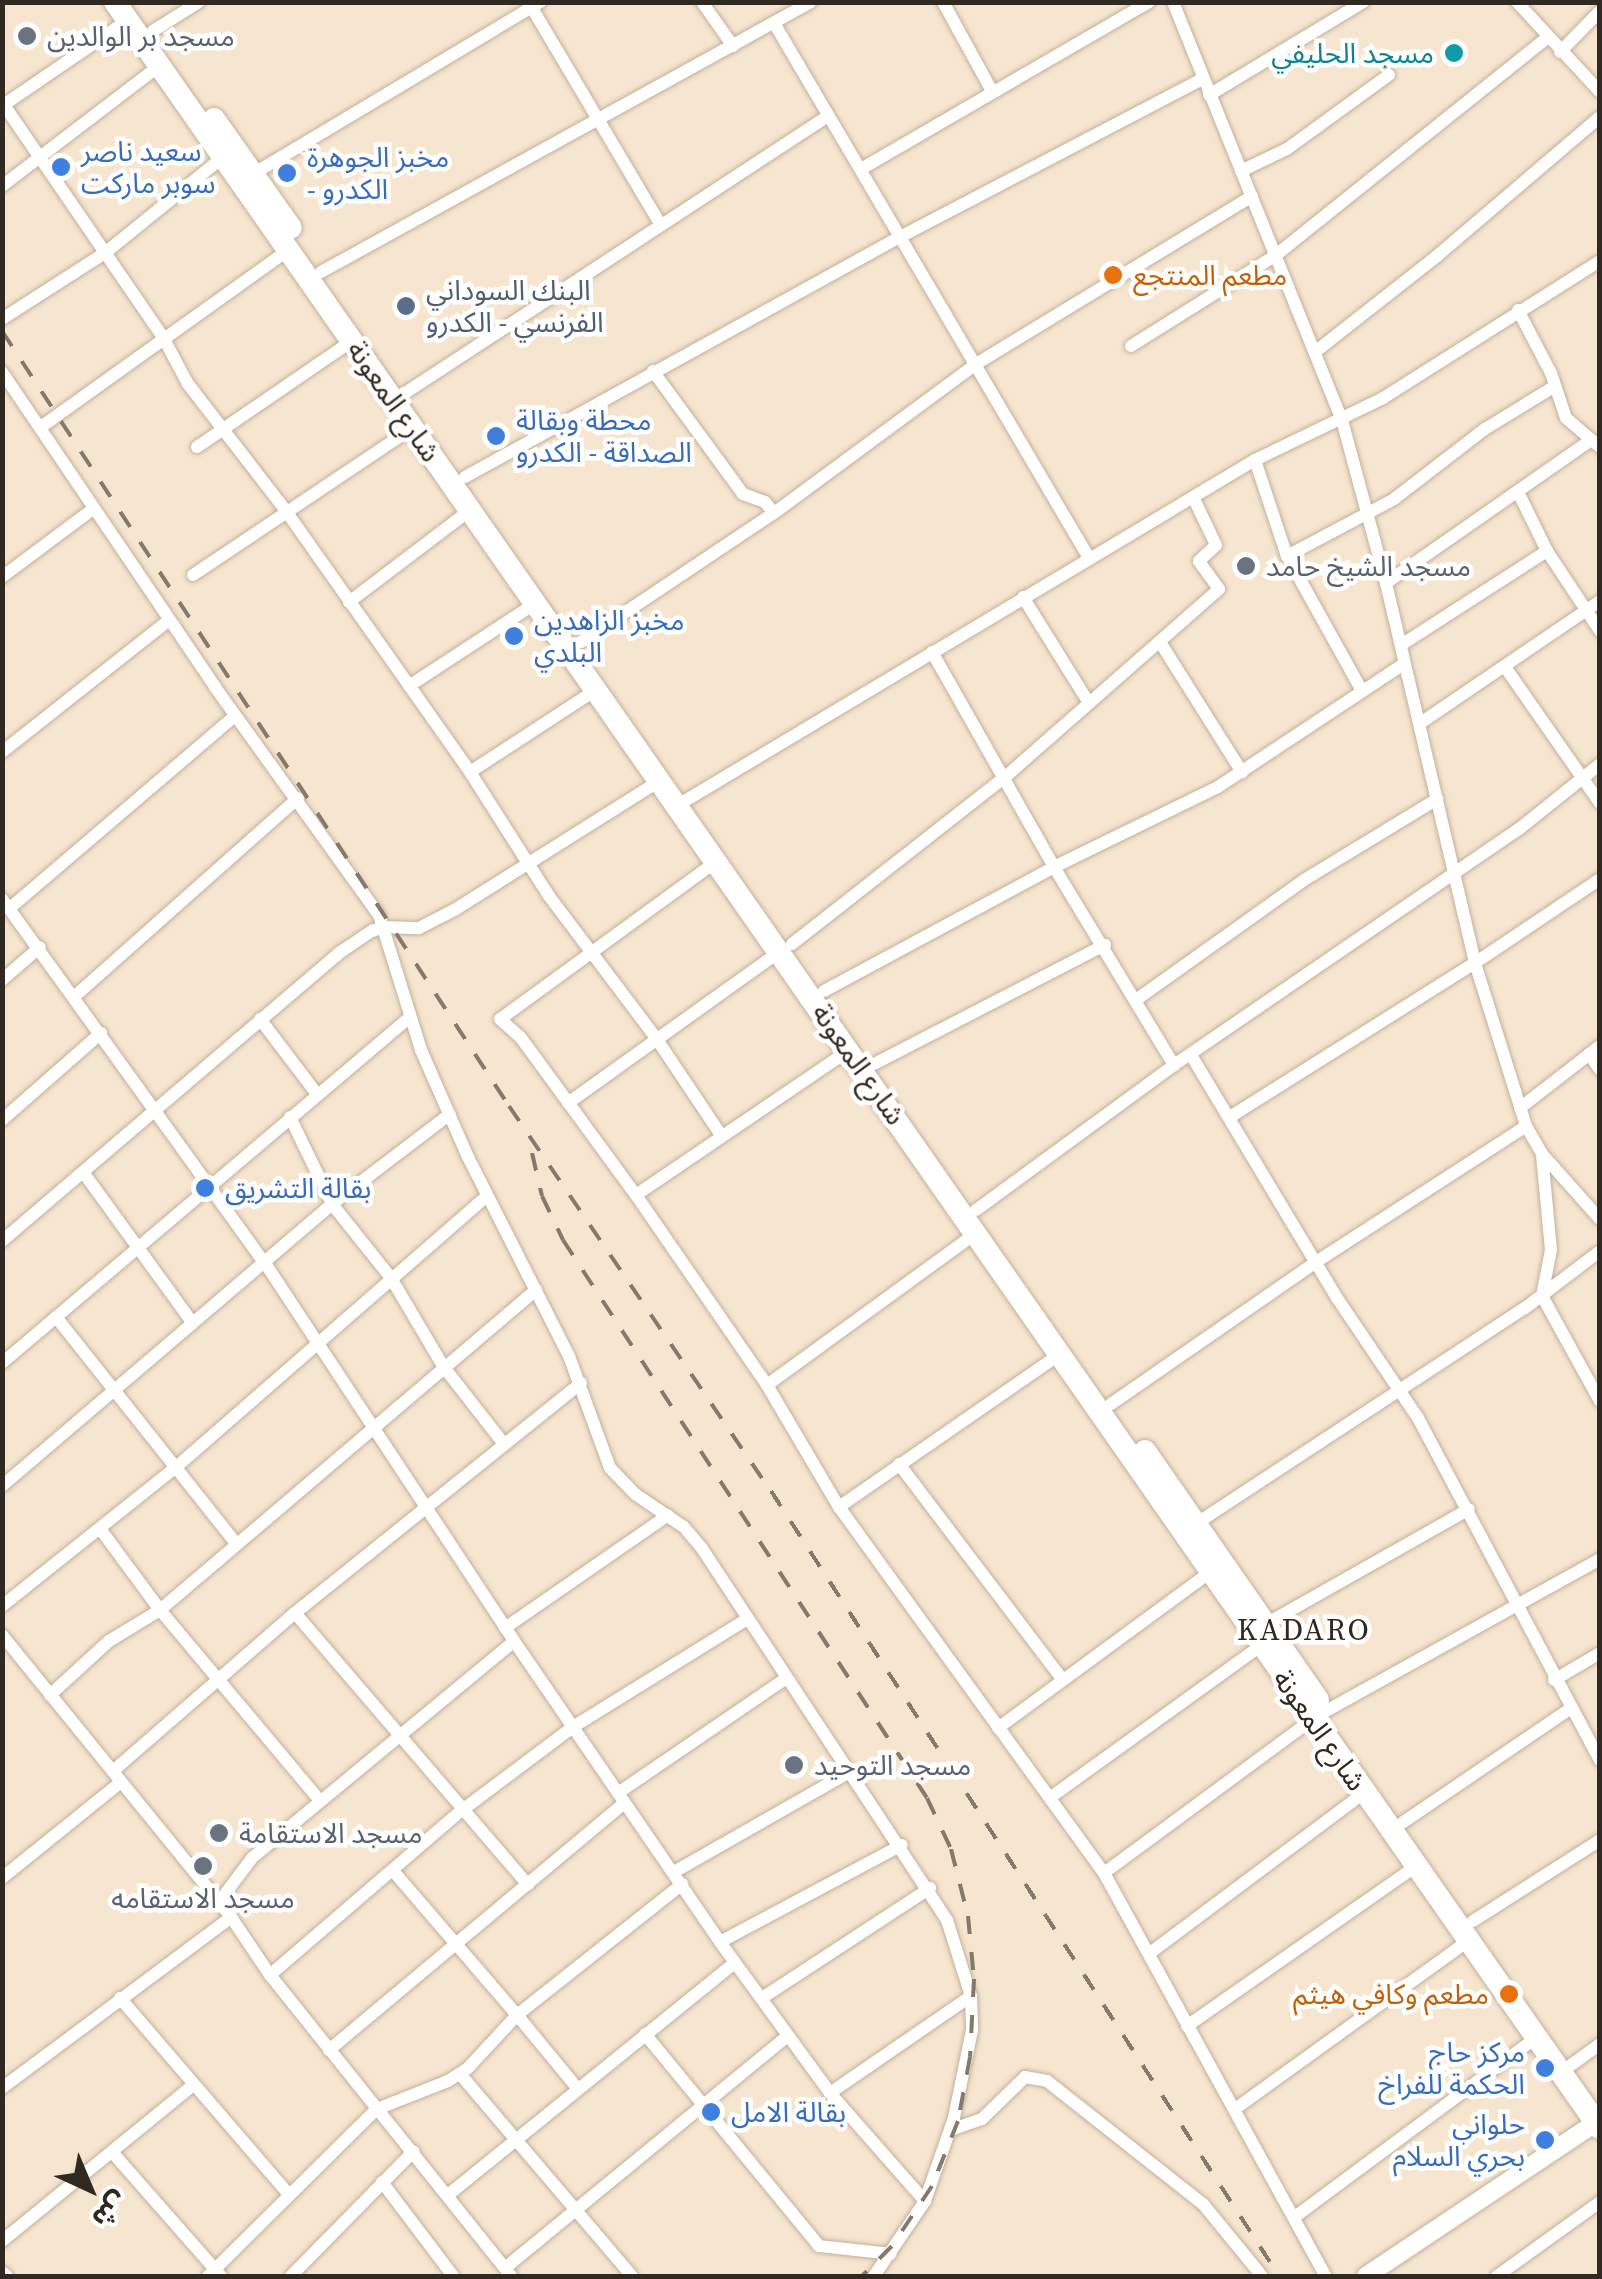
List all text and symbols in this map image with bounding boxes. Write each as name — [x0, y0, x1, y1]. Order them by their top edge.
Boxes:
place label: مسجد بر الوالدين — [47, 19, 235, 53]
marker: مسجد بر الوالدين — [16, 25, 38, 47]
place label: مسجد الحليفي — [1271, 36, 1434, 70]
marker: مسجد الحليفي — [1443, 42, 1465, 64]
place label: سعيد ناصر سوبر ماركت — [81, 134, 215, 200]
place label: مخبز الجوهرة - الكدرو — [307, 140, 449, 206]
marker: سعيد ناصر سوبر ماركت — [50, 156, 72, 178]
marker: مخبز الجوهرة - الكدرو — [276, 162, 298, 184]
place label: مطعم المنتجع — [1133, 258, 1287, 292]
marker: مطعم المنتجع — [1102, 264, 1124, 286]
place label: البنك السوداني الفرنسي - الكدرو — [426, 273, 604, 339]
marker: البنك السوداني الفرنسي - الكدرو — [395, 295, 417, 317]
street label: شارع المعونة — [340, 334, 448, 468]
place label: محطة وبقالة الصداقة - الكدرو — [516, 403, 692, 469]
marker: محطة وبقالة الصداقة - الكدرو — [485, 425, 507, 447]
place label: مسجد الشيخ حامد — [1266, 549, 1471, 583]
marker: مسجد الشيخ حامد — [1235, 555, 1257, 577]
place label: مخبز الزاهدين البلدي — [534, 603, 685, 669]
marker: مخبز الزاهدين البلدي — [503, 625, 525, 647]
street label: شارع المعونة — [805, 997, 913, 1131]
place label: بقالة التشريق — [225, 1171, 371, 1205]
marker: بقالة التشريق — [194, 1177, 216, 1199]
district label: KADARO — [1237, 1612, 1371, 1648]
street label: شارع المعونة — [1266, 1663, 1374, 1797]
place label: مسجد التوحيد — [814, 1748, 971, 1782]
marker: مسجد التوحيد — [783, 1754, 805, 1776]
place label: مسجد الاستقامة — [239, 1816, 422, 1850]
marker: مسجد الاستقامة — [208, 1822, 230, 1844]
marker: مسجد الاستقامه — [192, 1855, 214, 1877]
place label: مسجد الاستقامه — [111, 1881, 295, 1915]
place label: مطعم وكافي هيثم — [1293, 1977, 1489, 2011]
marker: مطعم وكافي هيثم — [1498, 1983, 1520, 2005]
place label: مركز حاج الحكمة للفراخ — [1378, 2035, 1525, 2101]
marker: مركز حاج الحكمة للفراخ — [1534, 2057, 1556, 2079]
place label: بقالة الامل — [731, 2095, 846, 2129]
marker: بقالة الامل — [700, 2101, 722, 2123]
place label: حلواني بحري السلام — [1393, 2107, 1525, 2173]
marker: حلواني بحري السلام — [1534, 2129, 1556, 2151]
north arrow — [40, 2139, 140, 2239]
text: ش — [84, 2184, 138, 2238]

